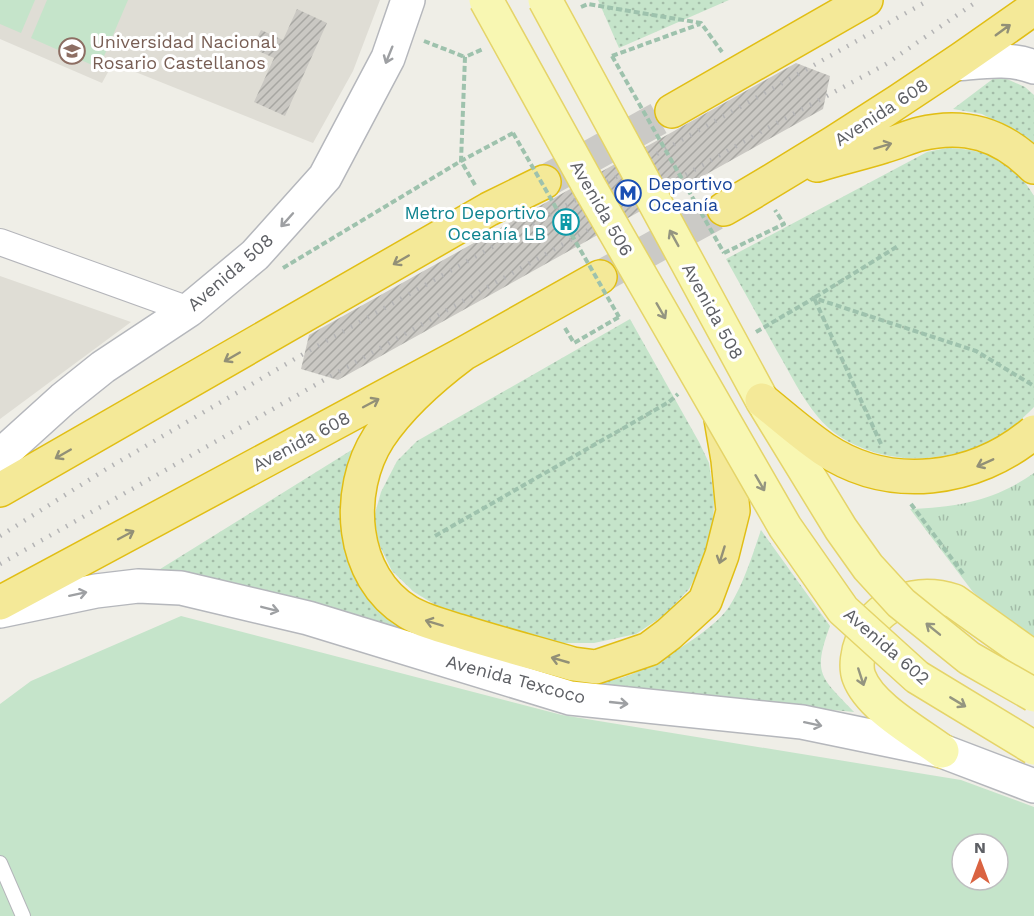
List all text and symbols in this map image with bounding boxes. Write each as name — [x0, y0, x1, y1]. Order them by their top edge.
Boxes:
one-way arrow — [995, 24, 1011, 36]
place label: Universidad Nacional Rosario Castellanos — [92, 31, 277, 73]
school or university icon: Universidad Nacional Rosario Castellanos — [57, 36, 87, 66]
one-way arrow — [383, 45, 394, 64]
street label: Avenida 608 — [830, 74, 932, 150]
one-way arrow — [873, 140, 892, 151]
street label: Avenida 506 — [566, 157, 638, 259]
place label: Deportivo Oceanía — [648, 173, 733, 215]
metro station icon: Deportivo Oceanía — [613, 178, 643, 208]
place label: Metro Deportivo Oceanía LB — [404, 202, 546, 244]
building icon: Metro Deportivo Oceanía LB — [551, 207, 581, 237]
one-way arrow — [280, 212, 294, 227]
street label: Avenida 508 — [183, 229, 277, 315]
one-way arrow — [668, 230, 680, 247]
one-way arrow — [393, 254, 410, 266]
street label: Avenida 508 — [678, 259, 748, 363]
one-way arrow — [655, 302, 667, 319]
one-way arrow — [224, 351, 241, 363]
one-way arrow — [362, 397, 380, 408]
street label: Avenida 608 — [249, 407, 353, 475]
one-way arrow — [55, 448, 72, 460]
one-way arrow — [976, 457, 994, 469]
one-way arrow — [754, 475, 766, 492]
one-way arrow — [116, 529, 134, 540]
one-way arrow — [716, 545, 727, 564]
one-way arrow — [68, 588, 87, 600]
street label: Avenida 602 — [840, 603, 934, 689]
one-way arrow — [260, 604, 279, 616]
one-way arrow — [425, 617, 444, 628]
one-way arrow — [925, 623, 941, 636]
street label: Avenida Texcoco — [444, 650, 588, 708]
one-way arrow — [551, 654, 570, 665]
one-way arrow — [857, 667, 868, 685]
one-way arrow — [949, 697, 966, 709]
one-way arrow — [609, 698, 629, 709]
one-way arrow — [803, 719, 822, 730]
north arrow — [950, 832, 1010, 892]
text: N — [974, 838, 986, 857]

